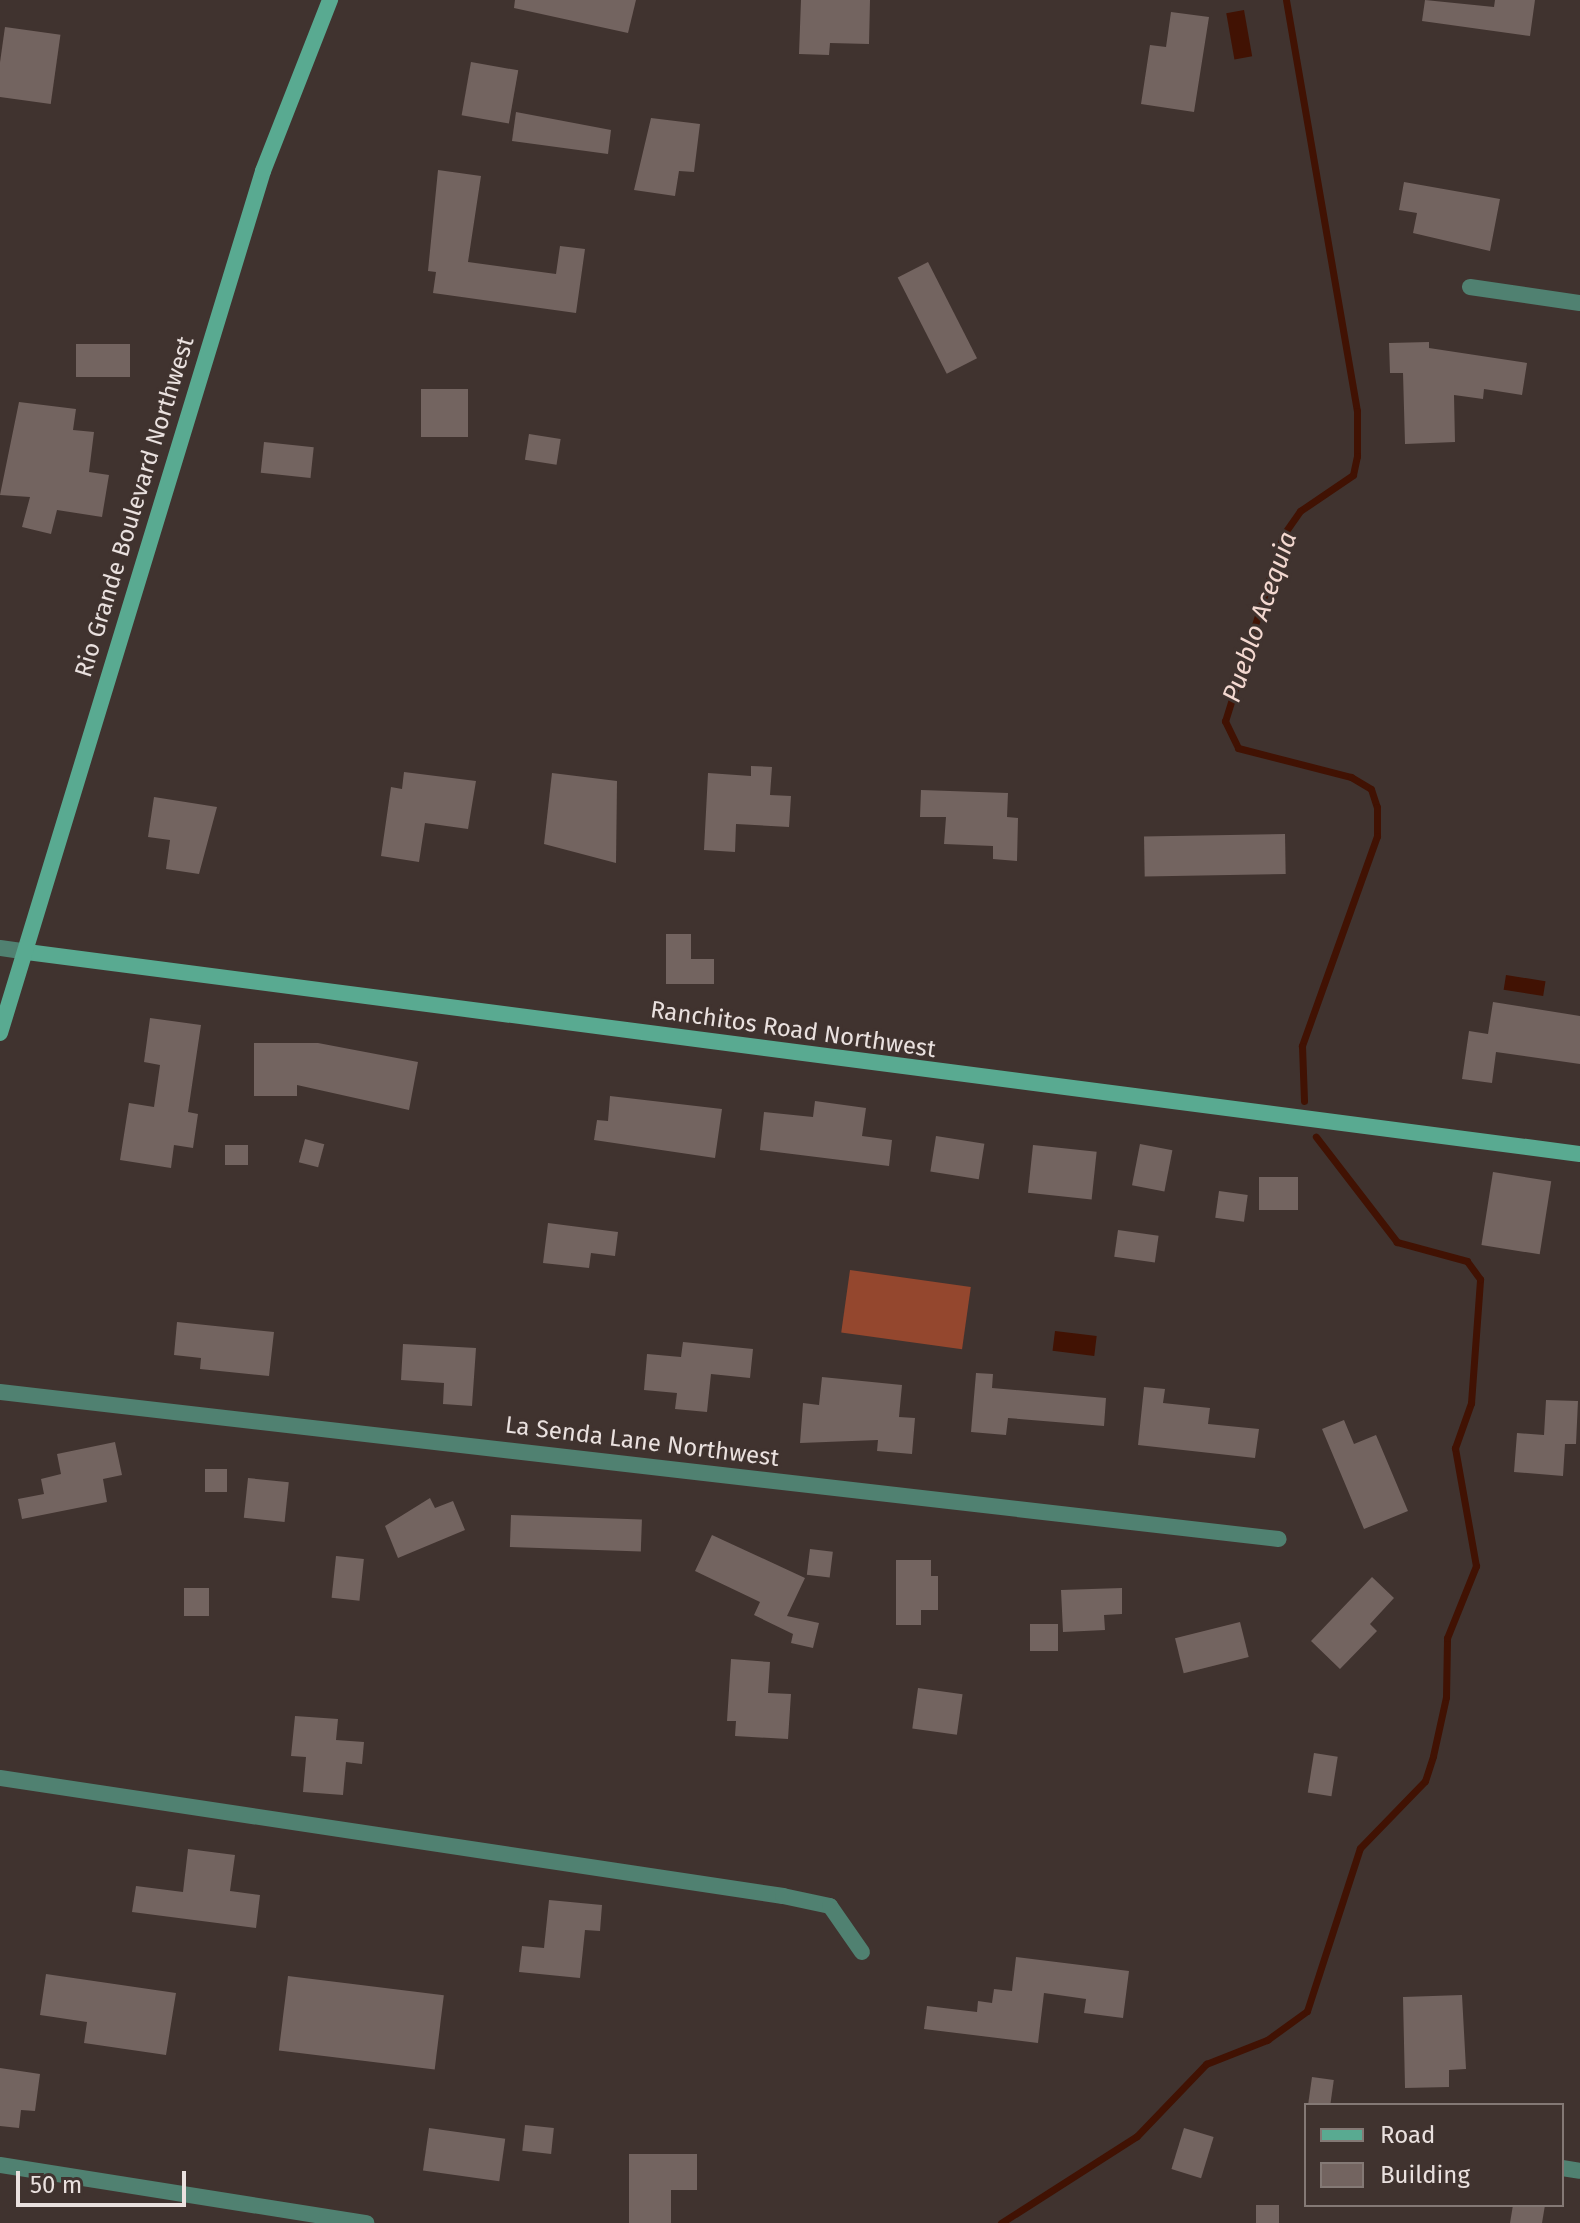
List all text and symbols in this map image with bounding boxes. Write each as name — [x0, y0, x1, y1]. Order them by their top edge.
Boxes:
street label: Rio Grande Boulevard Northwest — [69, 333, 201, 681]
water label: Pueblo Acequia — [1216, 527, 1304, 707]
street label: Ranchitos Road Northwest — [648, 996, 938, 1064]
street label: La Senda Lane Northwest — [503, 1411, 781, 1473]
legend — [1304, 2103, 1564, 2207]
text: Road — [1380, 2121, 1435, 2149]
scale bar — [20, 2155, 190, 2205]
text: Building — [1380, 2161, 1470, 2189]
text: 50 m — [30, 2171, 82, 2199]

